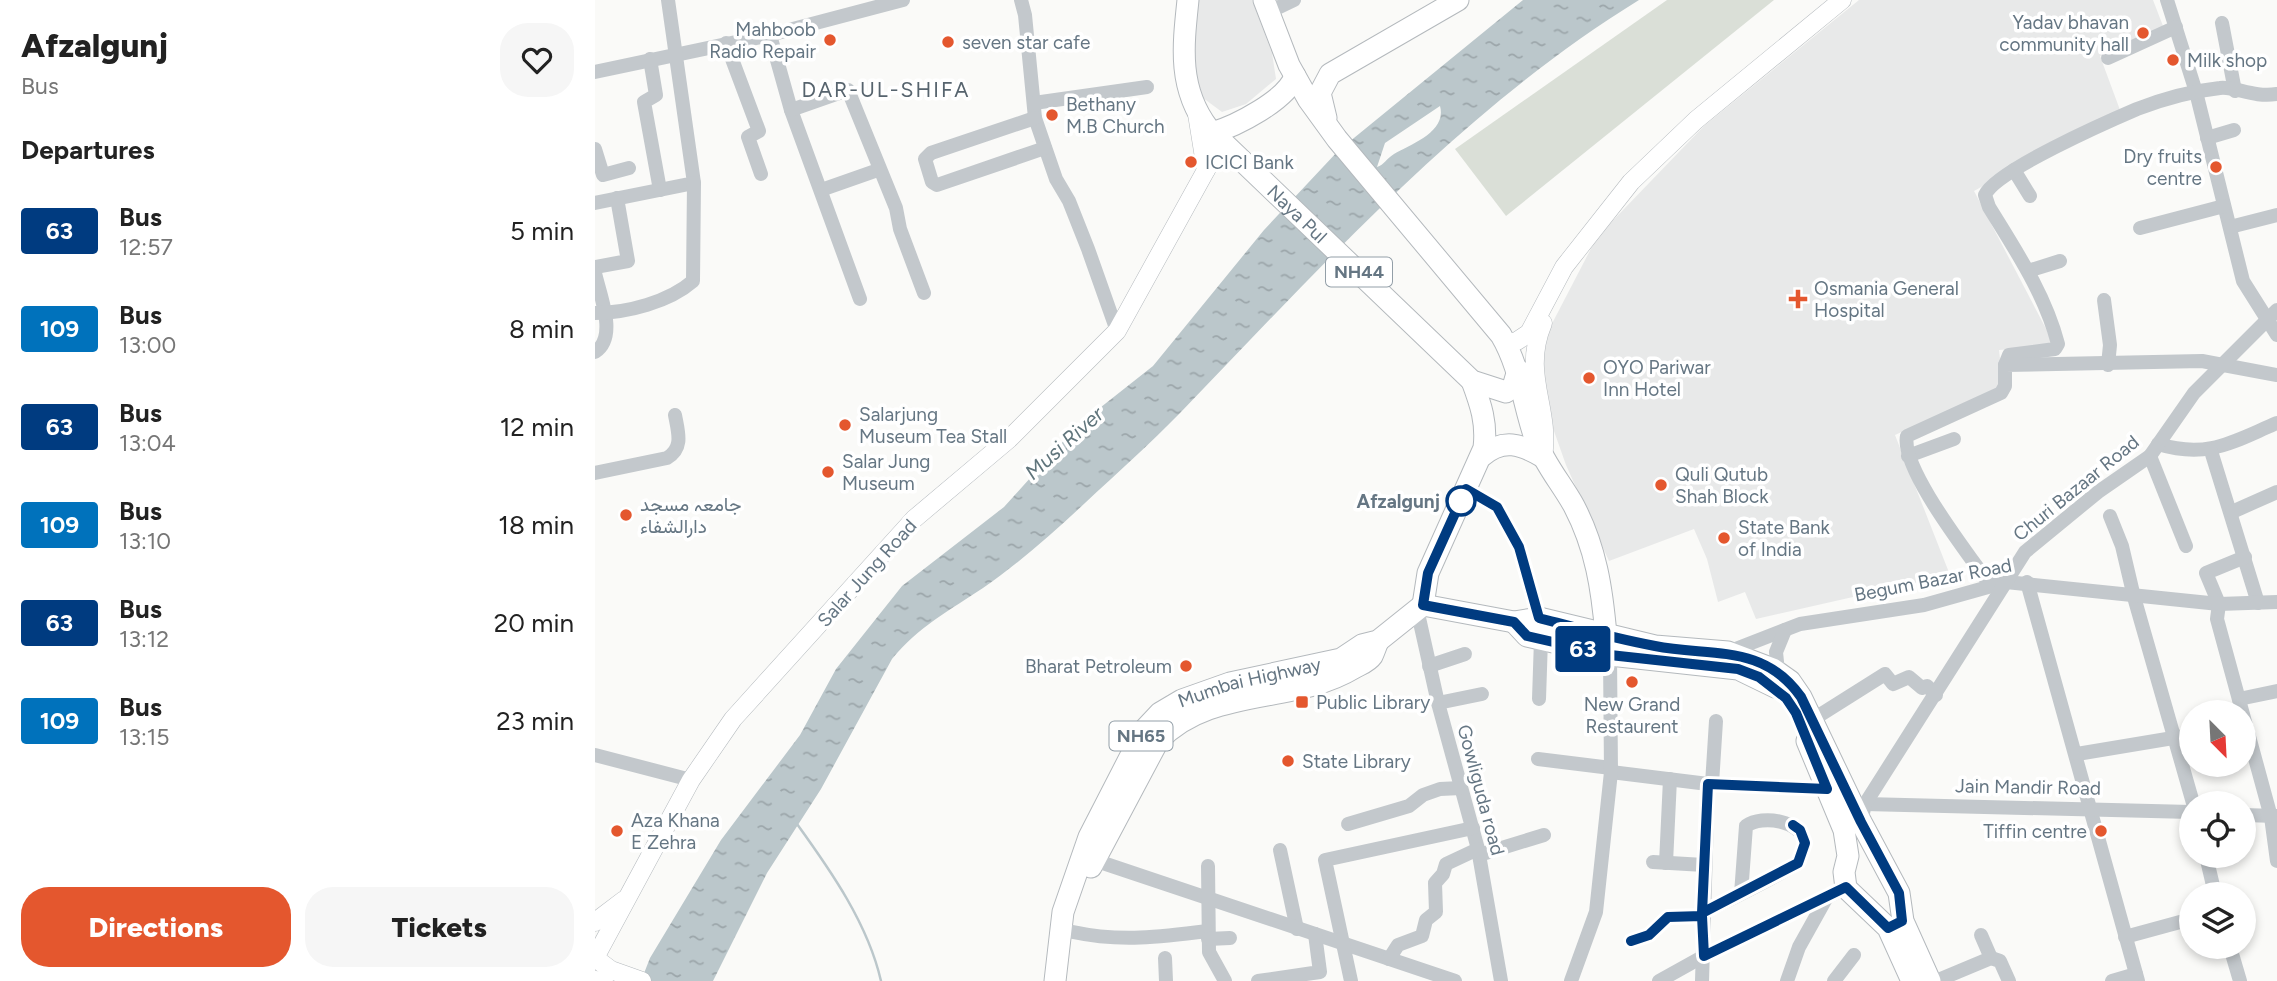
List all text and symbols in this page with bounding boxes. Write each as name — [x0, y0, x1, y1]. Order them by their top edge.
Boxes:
place label: Yadav bhavan community hall — [1999, 11, 2129, 56]
place label: Mahboob Radio Repair — [709, 18, 817, 63]
button: heart — [500, 23, 574, 97]
marker: Yadav bhavan community hall — [2135, 25, 2151, 41]
text: Afzalgunj — [21, 26, 168, 65]
place label: seven star cafe — [962, 31, 1090, 54]
marker: Mahboob Radio Repair — [822, 32, 838, 48]
marker: seven star cafe — [940, 34, 956, 50]
place label: Milk shop — [2187, 49, 2267, 72]
marker: Milk shop — [2165, 52, 2181, 68]
text: Bus — [21, 72, 59, 100]
district label: DAR-UL-SHIFA — [801, 77, 971, 102]
place label: Bethany M.B Church — [1066, 93, 1165, 138]
marker: Bethany M.B Church — [1044, 107, 1060, 123]
text: Departures — [21, 134, 155, 166]
place label: Dry fruits centre — [2123, 145, 2202, 190]
place label: ICICI Bank — [1205, 151, 1294, 174]
marker: ICICI Bank — [1183, 154, 1199, 170]
marker: Dry fruits centre — [2208, 159, 2224, 175]
street label: Naya Pul — [1263, 180, 1332, 248]
text: Bus — [119, 201, 162, 233]
text: 5 min — [510, 215, 574, 247]
text: 63 — [46, 216, 73, 245]
text: 12:57 — [119, 233, 173, 261]
road number: NH44 — [1326, 258, 1392, 286]
place label: Osmania General Hospital — [1814, 277, 1959, 322]
marker: Osmania General Hospital — [1788, 289, 1808, 309]
text: Bus — [119, 299, 162, 331]
text: 8 min — [509, 313, 574, 345]
text: 109 — [40, 314, 79, 343]
text: 13:00 — [119, 331, 176, 359]
place label: OYO Pariwar Inn Hotel — [1603, 356, 1711, 401]
marker: OYO Pariwar Inn Hotel — [1581, 370, 1597, 386]
text: Bus — [119, 397, 162, 429]
water label: Musi River — [1020, 401, 1109, 485]
place label: Salarjung Museum Tea Stall — [859, 403, 1007, 448]
text: 12 min — [500, 411, 574, 443]
text: 63 — [46, 412, 73, 441]
marker: Salarjung Museum Tea Stall — [837, 417, 853, 433]
text: 13:04 — [119, 429, 176, 457]
street label: Churi Bazaar Road — [2008, 430, 2144, 546]
place label: Salar Jung Museum — [842, 450, 930, 495]
place label: Quli Qutub Shah Block — [1675, 463, 1769, 508]
marker: Salar Jung Museum — [820, 464, 836, 480]
marker: Quli Qutub Shah Block — [1653, 477, 1669, 493]
marker: Afzalgunj — [1446, 486, 1476, 516]
place label: Afzalgunj — [1357, 490, 1440, 513]
place label: جامعہ مسجد دارالشفاء — [640, 493, 742, 538]
text: Bus — [119, 495, 162, 527]
marker: جامعہ مسجد دارالشفاء — [618, 507, 634, 523]
text: 18 min — [498, 509, 574, 541]
text: 109 — [40, 510, 79, 539]
street label: Salar Jung Road — [813, 514, 921, 632]
place label: State Bank of India — [1738, 516, 1831, 561]
text: 13:10 — [119, 527, 171, 555]
marker: State Bank of India — [1716, 530, 1732, 546]
street label: Begum Bazar Road — [1852, 553, 2014, 607]
text: Bus — [119, 593, 162, 625]
text: 20 min — [494, 607, 574, 639]
text: 63 — [46, 608, 73, 637]
text: 13:12 — [119, 625, 169, 653]
line badge: 63 — [1551, 626, 1615, 672]
text: 63 — [1569, 634, 1597, 663]
street label: Mumbai Highway — [1175, 652, 1323, 712]
place label: Bharat Petroleum — [1025, 655, 1172, 678]
marker: Bharat Petroleum — [1178, 658, 1194, 674]
marker: New Grand Restaurent — [1624, 674, 1640, 690]
text: Bus — [119, 691, 162, 723]
place label: Public Library — [1316, 691, 1430, 714]
place label: New Grand Restaurent — [1584, 693, 1680, 738]
marker: Public Library — [1294, 694, 1310, 710]
north arrow — [2179, 700, 2256, 777]
map controls — [2179, 700, 2256, 959]
text: 23 min — [496, 705, 574, 737]
text: 109 — [40, 706, 79, 735]
road number: NH65 — [1109, 722, 1173, 750]
street label: Gowliguda road — [1453, 722, 1509, 858]
text: 13:15 — [119, 723, 170, 751]
place label: State Library — [1302, 750, 1411, 773]
marker: State Library — [1280, 753, 1296, 769]
street label: Jain Mandir Road — [1955, 774, 2101, 800]
button: locate — [2179, 791, 2256, 868]
place label: Aza Khana E Zehra — [631, 809, 720, 854]
place label: Tiffin centre — [1983, 820, 2087, 843]
marker: Aza Khana E Zehra — [609, 823, 625, 839]
marker: Tiffin centre — [2093, 823, 2109, 839]
button: layers — [2179, 882, 2256, 959]
button: Directions — [21, 887, 291, 967]
button: Tickets — [305, 887, 574, 967]

